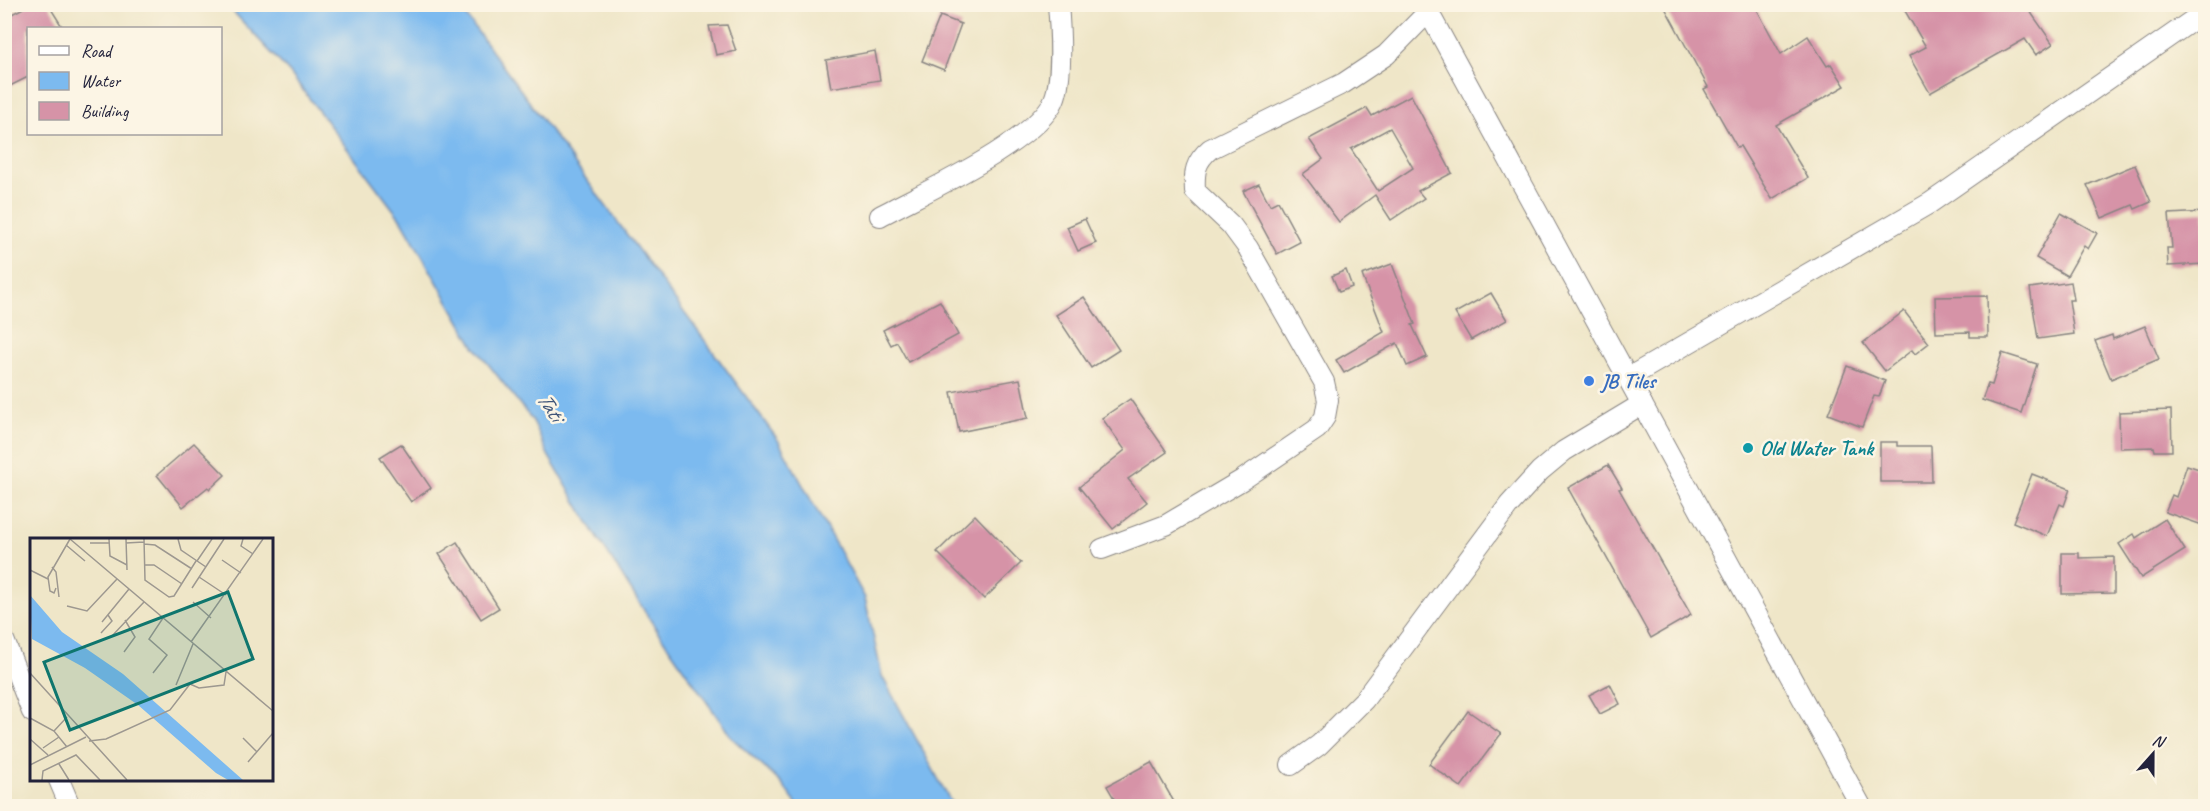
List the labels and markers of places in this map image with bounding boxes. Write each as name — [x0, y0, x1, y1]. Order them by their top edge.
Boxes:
place label: JB Tiles — [1599, 368, 1658, 394]
marker: JB Tiles — [1582, 374, 1596, 388]
place label: Old Water Tank — [1760, 435, 1875, 461]
marker: Old Water Tank — [1741, 441, 1755, 455]

